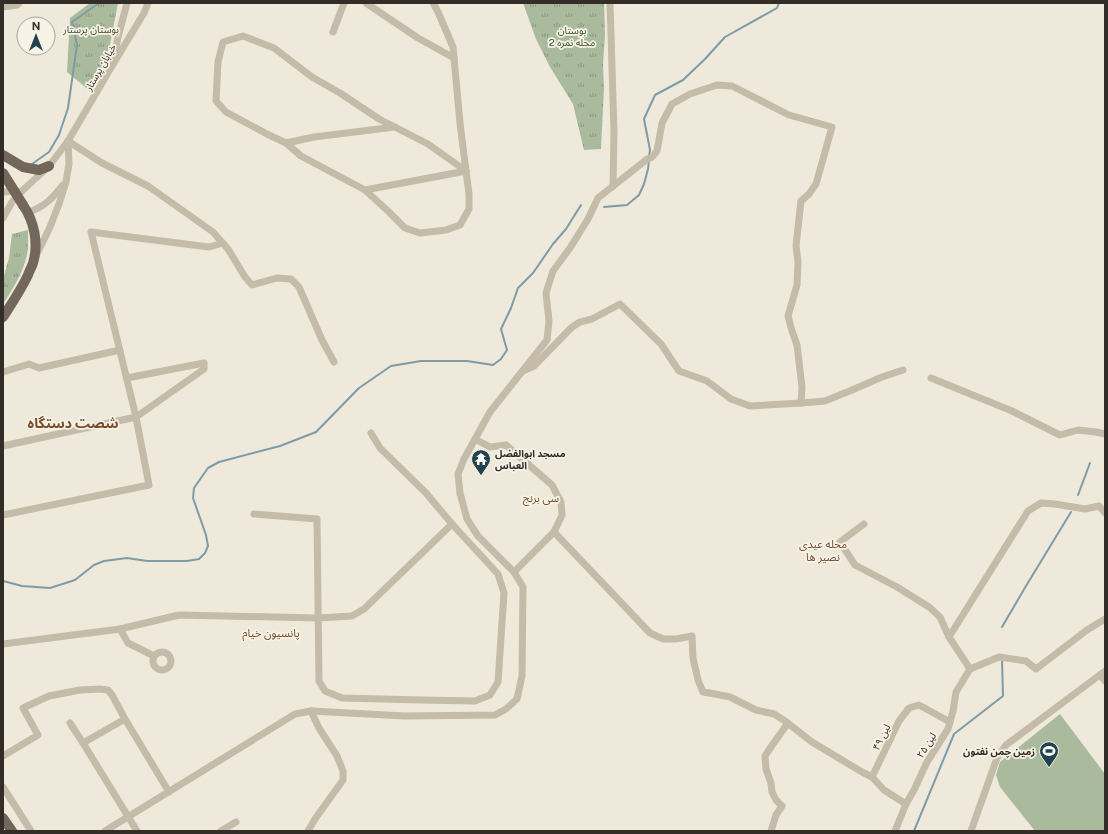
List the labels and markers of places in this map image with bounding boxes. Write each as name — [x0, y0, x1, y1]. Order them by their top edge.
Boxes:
place label: مسجد ابوالفضل العباس — [495, 447, 566, 472]
temple icon: مسجد ابوالفضل العباس — [470, 448, 492, 476]
sports icon: زمین چمن نفتون — [1038, 740, 1060, 768]
place label: زمین چمن نفتون — [963, 745, 1035, 759]

